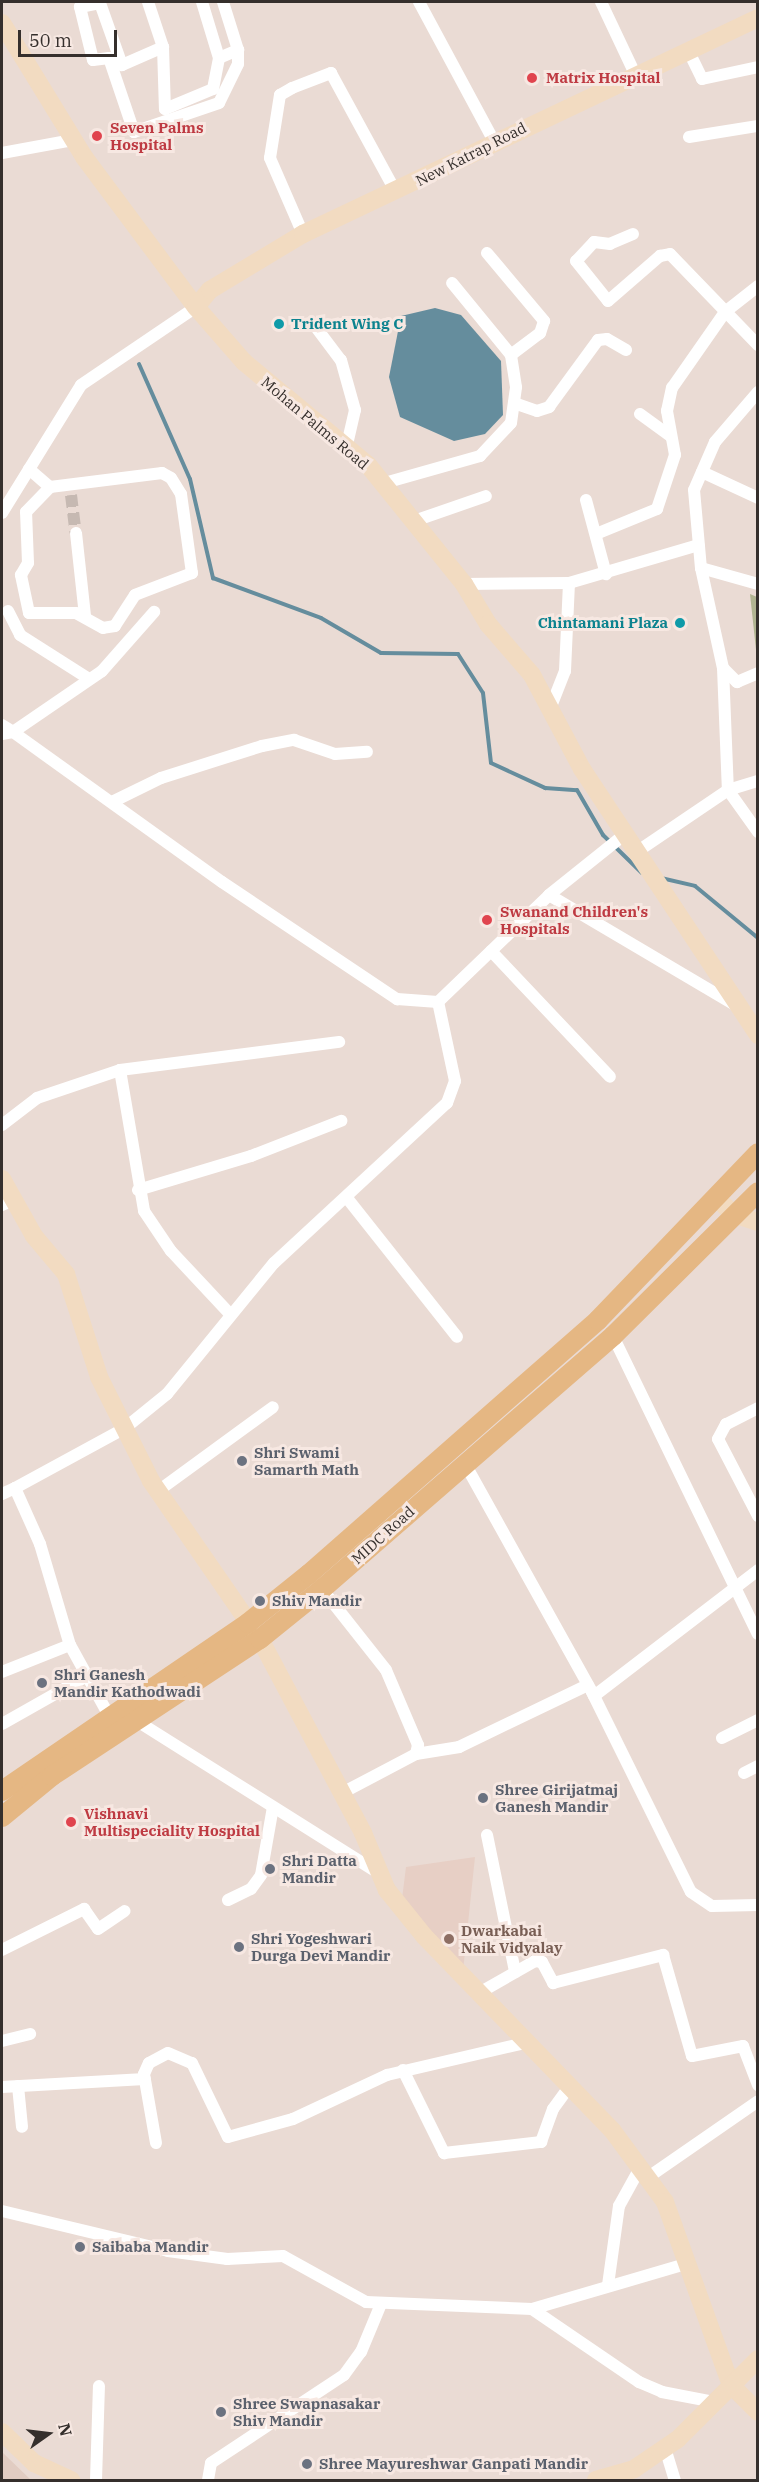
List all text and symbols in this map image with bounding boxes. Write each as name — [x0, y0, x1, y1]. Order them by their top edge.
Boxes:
scale bar — [21, 18, 120, 56]
text: 50 m — [29, 29, 72, 52]
marker: Matrix Hospital — [523, 69, 541, 87]
place label: Matrix Hospital — [546, 69, 660, 87]
place label: Seven Palms Hospital — [110, 118, 204, 153]
street label: New Katrap Road — [413, 118, 529, 190]
marker: Seven Palms Hospital — [88, 127, 106, 145]
place label: Trident Wing C — [291, 315, 403, 333]
marker: Trident Wing C — [272, 317, 286, 331]
street label: Mohan Palms Road — [258, 373, 372, 473]
place label: Chintamani Plaza — [538, 614, 668, 632]
marker: Chintamani Plaza — [673, 616, 687, 630]
place label: Swanand Children's Hospitals — [500, 902, 648, 937]
marker: Swanand Children's Hospitals — [478, 911, 496, 929]
place label: Shri Swami Samarth Math — [254, 1443, 359, 1478]
marker: Shri Swami Samarth Math — [235, 1454, 249, 1468]
street label: MIDC Road — [348, 1502, 418, 1568]
place label: Shiv Mandir — [272, 1592, 362, 1610]
marker: Shiv Mandir — [253, 1594, 267, 1608]
place label: Shri Ganesh Mandir Kathodwadi — [54, 1665, 201, 1700]
marker: Shri Ganesh Mandir Kathodwadi — [35, 1676, 49, 1690]
place label: Shree Girijatmaj Ganesh Mandir — [495, 1780, 618, 1815]
marker: Shree Girijatmaj Ganesh Mandir — [476, 1791, 490, 1805]
place label: Vishnavi Multispeciality Hospital — [84, 1804, 260, 1839]
marker: Vishnavi Multispeciality Hospital — [62, 1813, 80, 1831]
place label: Shri Datta Mandir — [282, 1851, 357, 1886]
marker: Shri Datta Mandir — [263, 1862, 277, 1876]
place label: Dwarkabai Naik Vidyalay — [461, 1921, 562, 1956]
place label: Shri Yogeshwari Durga Devi Mandir — [251, 1929, 390, 1964]
marker: Dwarkabai Naik Vidyalay — [442, 1932, 456, 1946]
marker: Shri Yogeshwari Durga Devi Mandir — [232, 1940, 246, 1954]
place label: Saibaba Mandir — [92, 2238, 209, 2256]
marker: Saibaba Mandir — [73, 2240, 87, 2254]
place label: Shree Swapnasakar Shiv Mandir — [233, 2394, 380, 2429]
north arrow — [18, 2404, 78, 2464]
marker: Shree Swapnasakar Shiv Mandir — [214, 2405, 228, 2419]
text: N — [54, 2421, 77, 2438]
place label: Shree Mayureshwar Ganpati Mandir — [319, 2455, 588, 2473]
marker: Shree Mayureshwar Ganpati Mandir — [300, 2457, 314, 2471]

